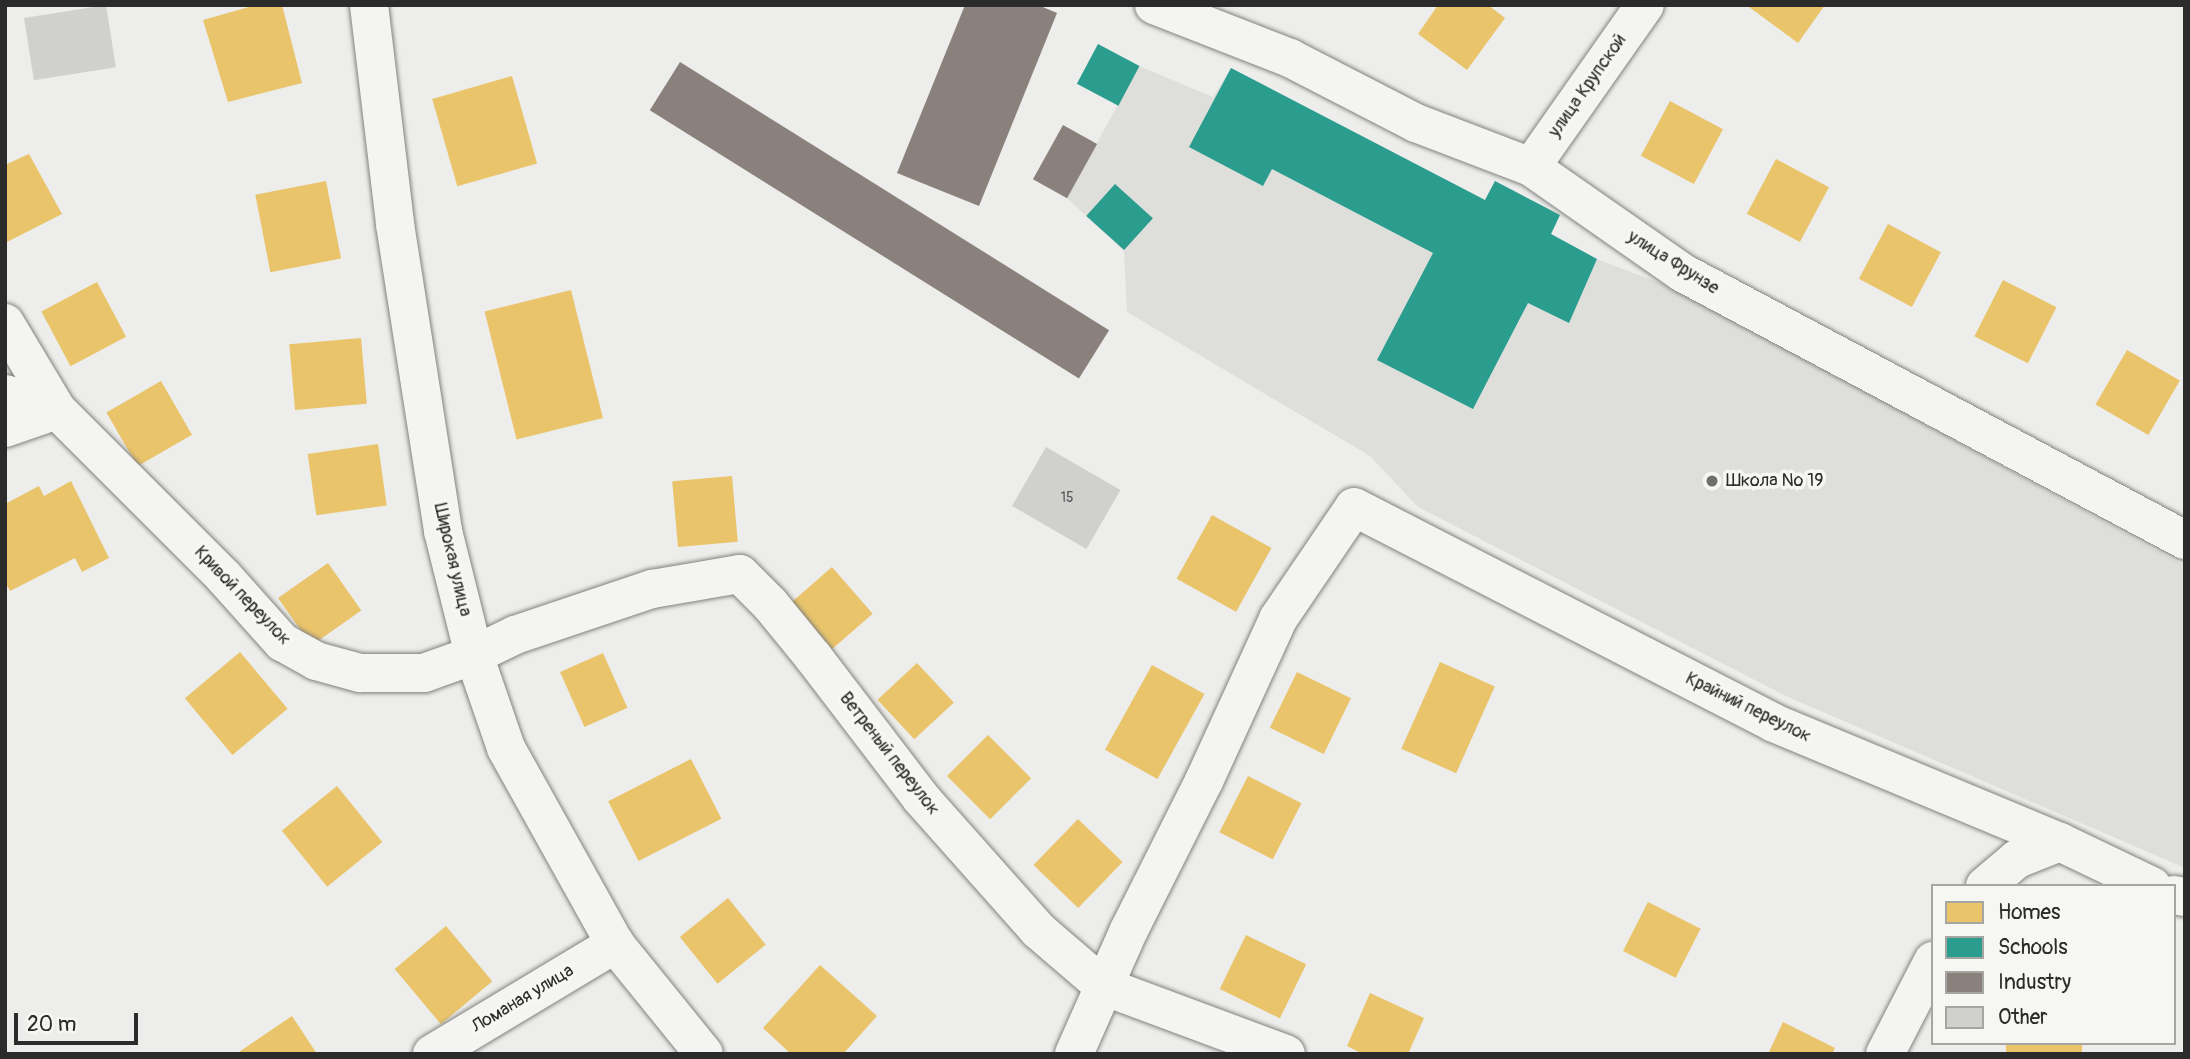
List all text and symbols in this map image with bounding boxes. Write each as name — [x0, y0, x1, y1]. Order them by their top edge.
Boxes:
street label: улица Крупской — [1544, 30, 1632, 142]
street label: улица Фрунзе — [1623, 226, 1723, 300]
place label: Школа № 19 — [1726, 470, 1823, 492]
marker: Школа № 19 — [1704, 473, 1720, 489]
house number: 15 — [1060, 490, 1074, 506]
street label: Широкая улица — [428, 501, 476, 619]
street label: Кривой переулок — [189, 542, 295, 650]
street label: Крайний переулок — [1682, 668, 1814, 748]
street label: Ветреный переулок — [834, 688, 944, 820]
legend — [1931, 884, 2176, 1045]
text: Homes — [1998, 899, 2060, 926]
text: Schools — [1998, 934, 2068, 961]
street label: Ломаная улица — [468, 960, 578, 1038]
text: Industry — [1998, 969, 2071, 996]
scale bar — [18, 1000, 142, 1044]
text: Other — [1998, 1004, 2048, 1031]
text: 20 m — [27, 1011, 76, 1038]

